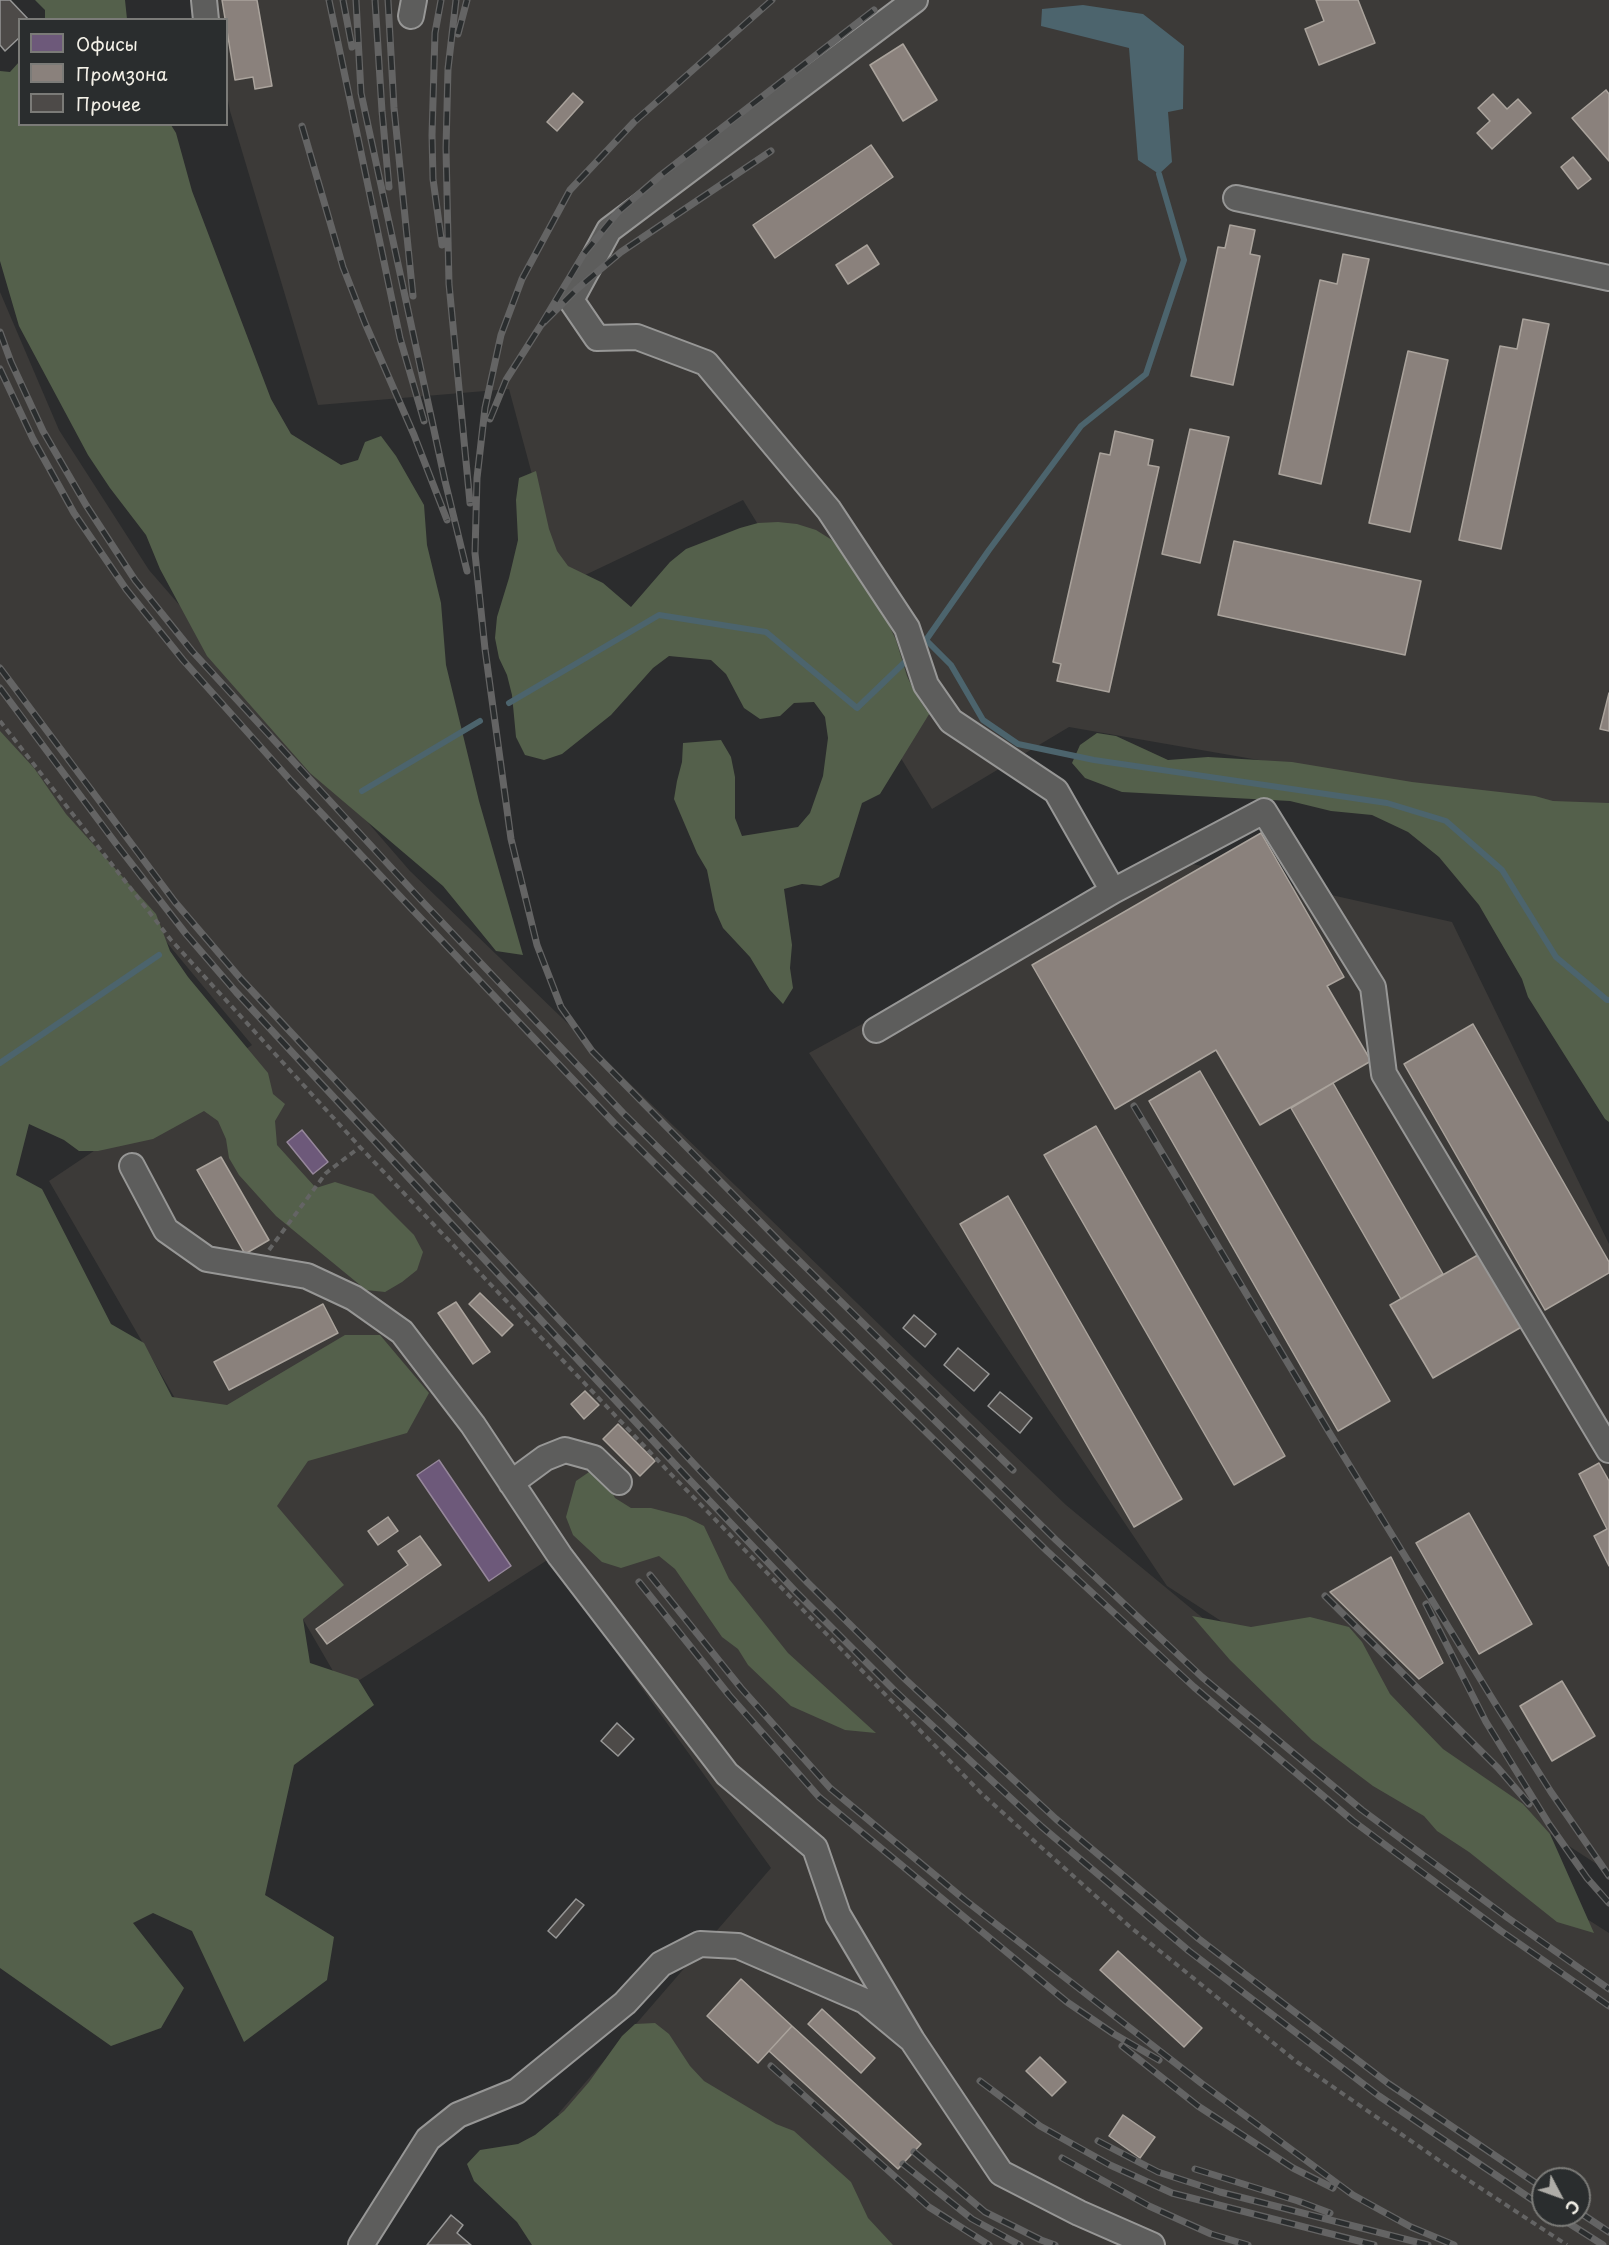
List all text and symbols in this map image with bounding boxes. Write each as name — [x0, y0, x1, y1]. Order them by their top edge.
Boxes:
legend — [18, 18, 228, 126]
text: Офисы — [76, 30, 138, 57]
text: Промзона — [76, 60, 167, 87]
text: Прочее — [76, 90, 141, 117]
north arrow — [1531, 2167, 1591, 2227]
text: С — [1560, 2195, 1586, 2220]

